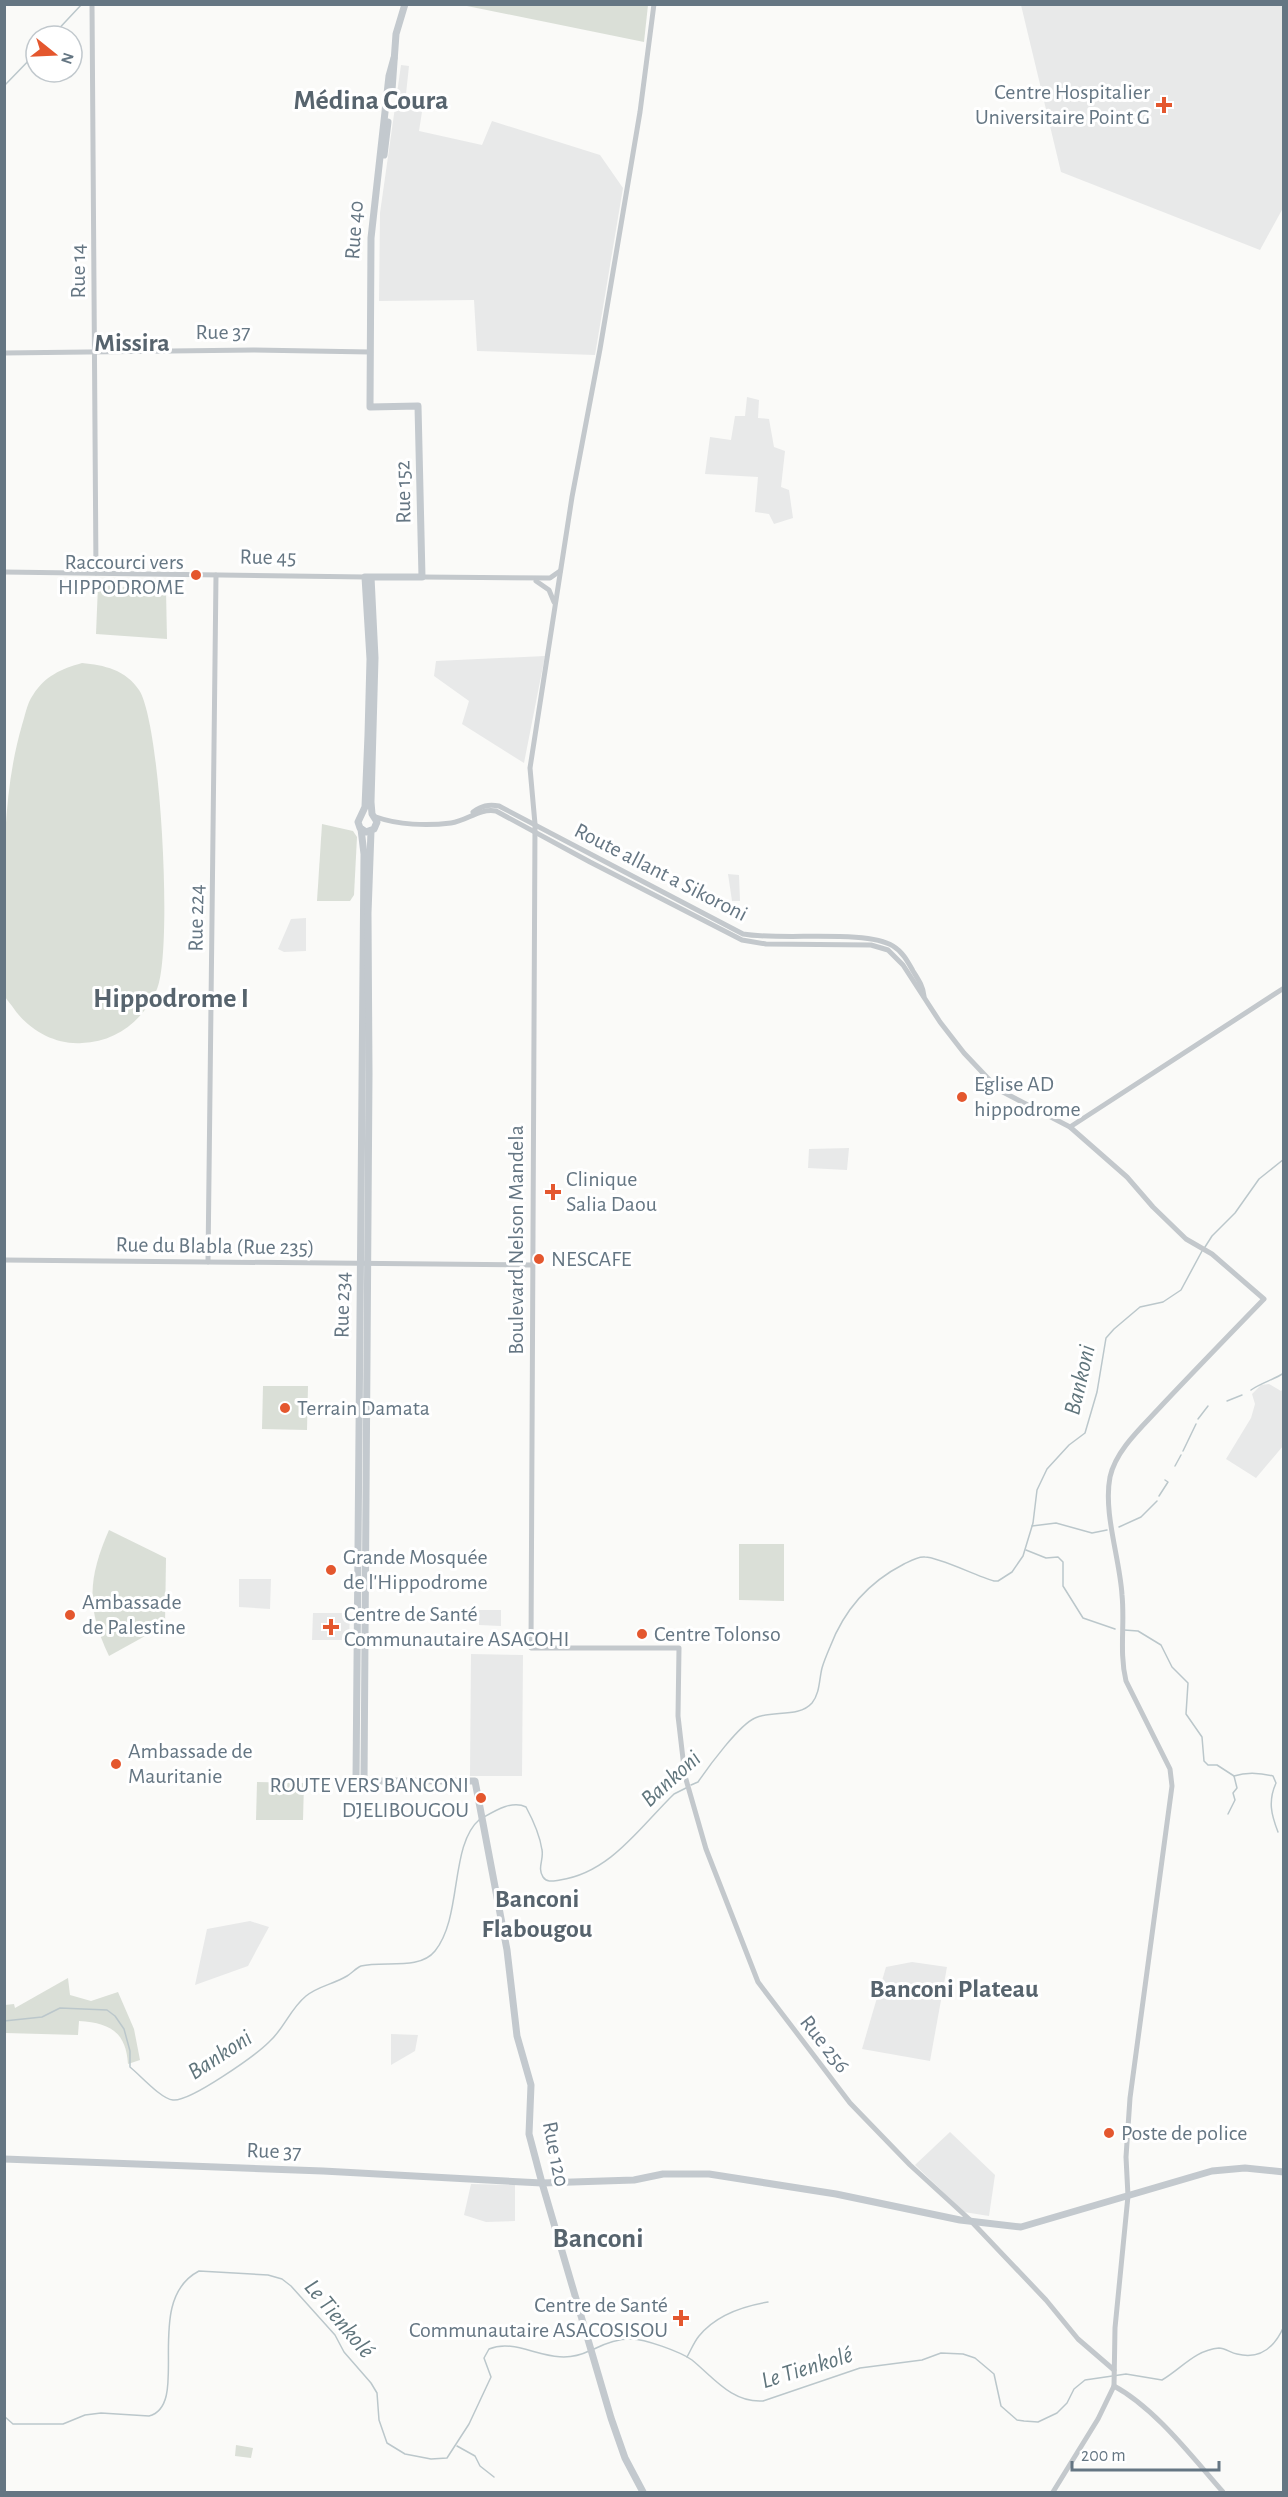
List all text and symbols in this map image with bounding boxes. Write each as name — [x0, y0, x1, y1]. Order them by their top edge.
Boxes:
north arrow — [24, 24, 84, 84]
text: N — [58, 51, 77, 66]
place label: Centre Hospitalier Universitaire Point G — [975, 81, 1150, 128]
district label: Médina Coura — [294, 87, 448, 115]
marker: Centre Hospitalier Universitaire Point G — [1155, 96, 1173, 114]
street label: Rue 40 — [341, 200, 367, 260]
street label: Rue 14 — [67, 244, 89, 298]
street label: Rue 37 — [196, 321, 250, 343]
district label: Missira — [94, 330, 170, 356]
street label: Rue 152 — [391, 460, 415, 524]
street label: Rue 45 — [240, 546, 296, 568]
place label: Raccourci vers HIPPODROME — [58, 551, 184, 598]
marker: Raccourci vers HIPPODROME — [189, 568, 203, 582]
street label: Route allant a Sikoroni — [571, 819, 751, 925]
street label: Rue 224 — [184, 884, 208, 952]
district label: Hippodrome I — [93, 985, 249, 1013]
place label: Eglise AD hippodrome — [974, 1073, 1081, 1120]
marker: Eglise AD hippodrome — [955, 1090, 969, 1104]
street label: Boulevard Nelson Mandela — [505, 1125, 527, 1355]
place label: Clinique Salia Daou — [566, 1168, 657, 1215]
marker: Clinique Salia Daou — [544, 1183, 562, 1201]
street label: Rue du Blabla (Rue 235) — [115, 1233, 315, 1259]
place label: NESCAFE — [551, 1248, 632, 1270]
marker: NESCAFE — [532, 1252, 546, 1266]
street label: Rue 234 — [330, 1272, 354, 1338]
water label: Bankoni — [1060, 1343, 1100, 1417]
place label: Terrain Damata — [297, 1397, 430, 1419]
marker: Terrain Damata — [278, 1401, 292, 1415]
place label: Grande Mosquée de l'Hippodrome — [343, 1546, 488, 1593]
marker: Grande Mosquée de l'Hippodrome — [324, 1563, 338, 1577]
place label: Ambassade de Palestine — [82, 1591, 186, 1638]
place label: Centre de Santé Communautaire ASACOHI — [344, 1603, 570, 1650]
marker: Ambassade de Palestine — [63, 1608, 77, 1622]
marker: Centre de Santé Communautaire ASACOHI — [322, 1618, 340, 1636]
place label: Centre Tolonso — [654, 1623, 781, 1645]
marker: Centre Tolonso — [635, 1627, 649, 1641]
place label: Ambassade de Mauritanie — [128, 1740, 253, 1787]
water label: Bankoni — [637, 1746, 705, 1812]
marker: Ambassade de Mauritanie — [109, 1757, 123, 1771]
place label: ROUTE VERS BANCONI DJELIBOUGOU — [270, 1774, 469, 1821]
marker: ROUTE VERS BANCONI DJELIBOUGOU — [474, 1791, 488, 1805]
district label: Banconi Flabougou — [482, 1886, 593, 1942]
district label: Banconi Plateau — [869, 1976, 1039, 2002]
street label: Rue 256 — [796, 2011, 854, 2077]
water label: Bankoni — [184, 2026, 256, 2084]
street label: Rue 120 — [539, 2120, 573, 2188]
place label: Poste de police — [1121, 2122, 1247, 2144]
marker: Poste de police — [1102, 2126, 1116, 2140]
street label: Rue 37 — [246, 2139, 302, 2163]
district label: Banconi — [553, 2225, 643, 2253]
water label: Le Tienkolé — [299, 2275, 379, 2363]
place label: Centre de Santé Communautaire ASACOSISOU — [409, 2294, 668, 2341]
marker: Centre de Santé Communautaire ASACOSISOU — [672, 2309, 690, 2327]
water label: Le Tienkolé — [758, 2343, 856, 2393]
scale bar — [1072, 2434, 1219, 2472]
text: 200 m — [1081, 2447, 1126, 2465]

